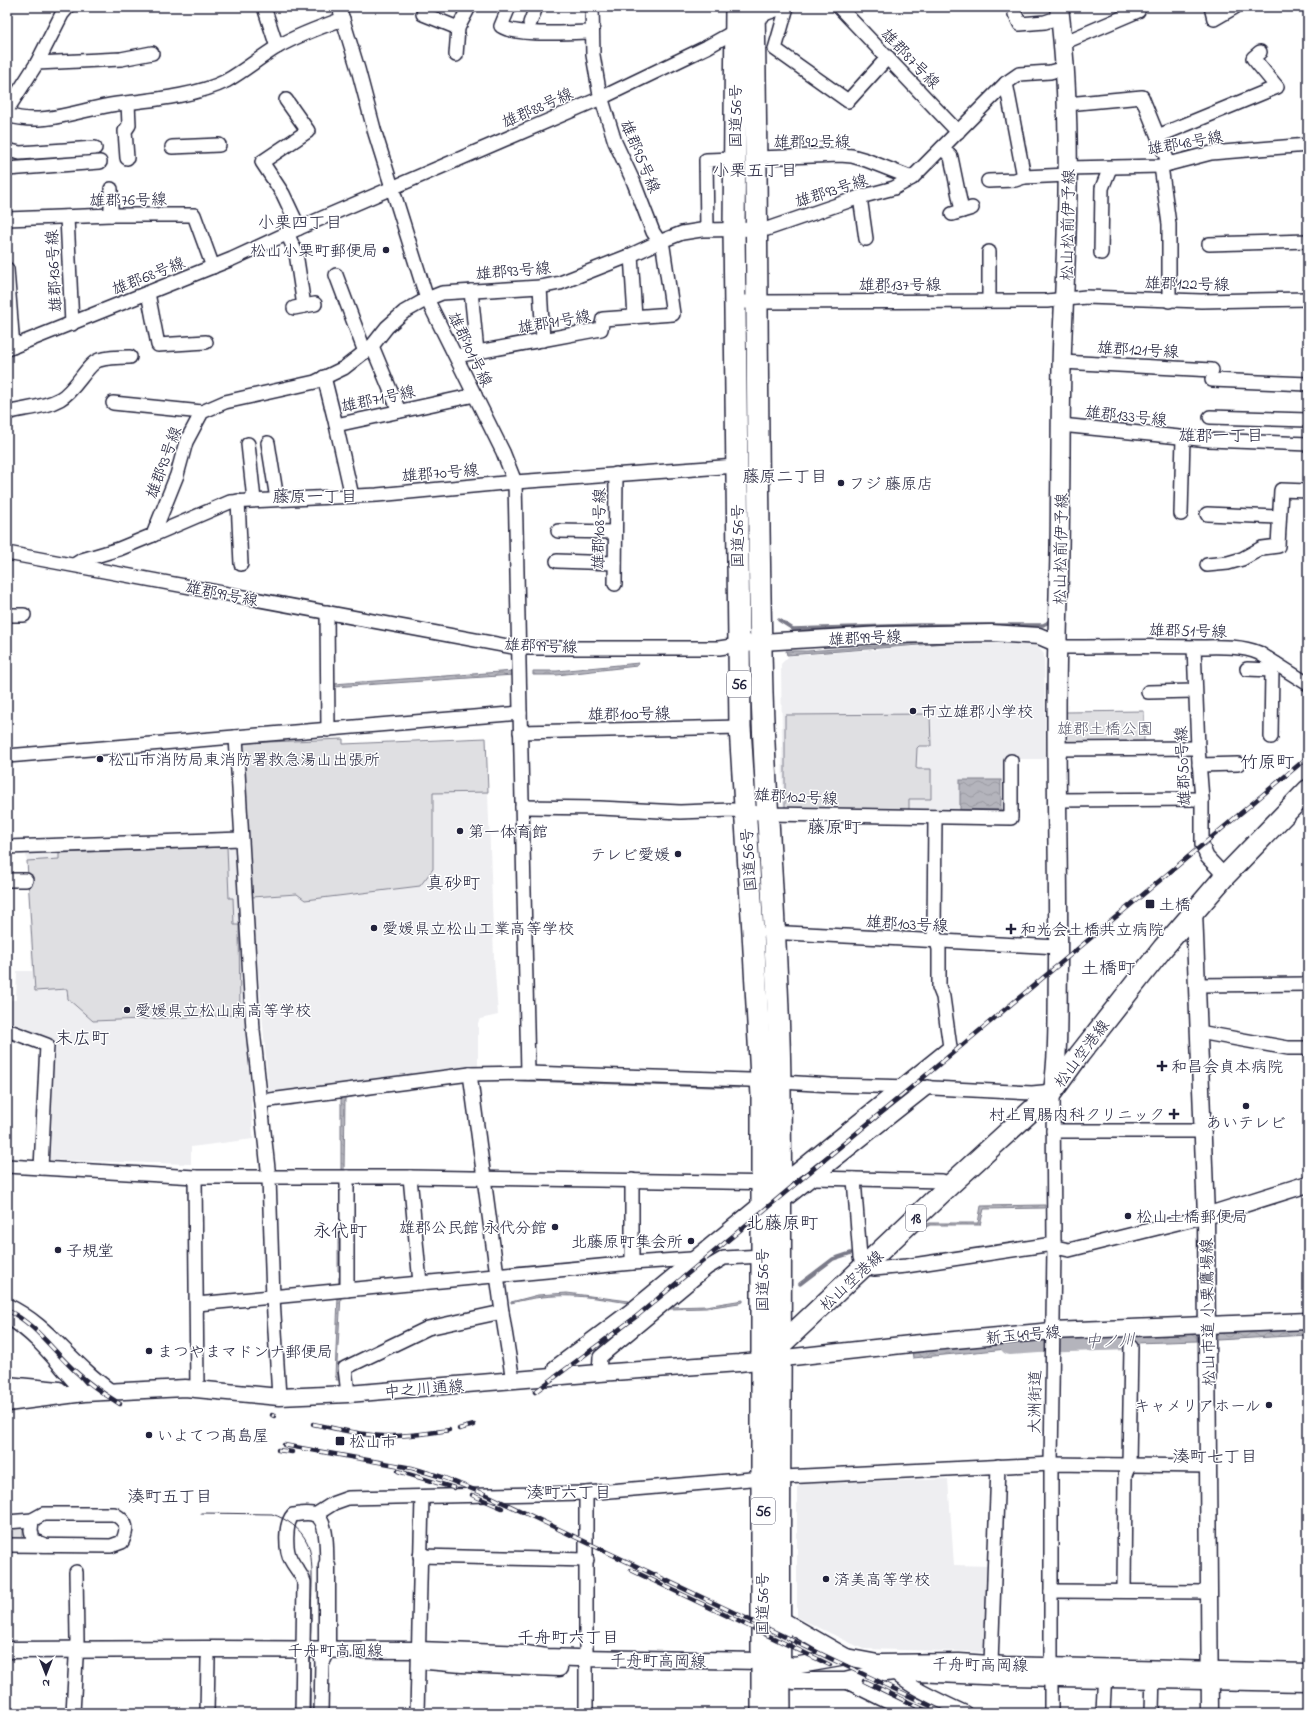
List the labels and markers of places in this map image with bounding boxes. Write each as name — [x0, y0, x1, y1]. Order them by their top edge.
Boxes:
place label: 松山小栗町郵便局 — [250, 240, 378, 264]
marker: 松山小栗町郵便局 — [381, 245, 391, 255]
place label: フジ 藤原店 — [849, 473, 933, 497]
marker: フジ 藤原店 — [836, 478, 846, 488]
place label: 市立雄郡小学校 — [921, 701, 1033, 725]
marker: 市立雄郡小学校 — [908, 706, 918, 716]
place label: 松山市消防局東消防署救急湯山出張所 — [108, 749, 380, 773]
marker: 松山市消防局東消防署救急湯山出張所 — [95, 754, 105, 764]
place label: 第一体育館 — [468, 821, 548, 845]
marker: 第一体育館 — [455, 826, 465, 836]
place label: テレビ愛媛 — [590, 844, 670, 868]
marker: テレビ愛媛 — [673, 849, 683, 859]
place label: 土橋 — [1159, 894, 1191, 918]
marker: 土橋 — [1144, 898, 1156, 910]
place label: 愛媛県立松山工業高等学校 — [382, 918, 574, 942]
place label: 和光会土橋共立病院 — [1020, 919, 1164, 943]
marker: 愛媛県立松山工業高等学校 — [369, 923, 379, 933]
marker: 和光会土橋共立病院 — [1005, 923, 1017, 935]
place label: 愛媛県立松山南高等学校 — [135, 1000, 311, 1024]
marker: 愛媛県立松山南高等学校 — [122, 1005, 132, 1015]
place label: 和昌会貞本病院 — [1171, 1056, 1283, 1080]
marker: 和昌会貞本病院 — [1156, 1060, 1168, 1072]
marker: あいテレビ — [1241, 1101, 1251, 1111]
place label: 村上胃腸内科クリニック — [989, 1104, 1165, 1128]
marker: 村上胃腸内科クリニック — [1168, 1108, 1180, 1120]
place label: あいテレビ — [1206, 1112, 1286, 1136]
place label: 松山土橋郵便局 — [1136, 1206, 1248, 1230]
marker: 松山土橋郵便局 — [1123, 1211, 1133, 1221]
place label: 雄郡公民館 永代分館 — [399, 1217, 547, 1241]
marker: 雄郡公民館 永代分館 — [550, 1222, 560, 1232]
place label: 北藤原町集会所 — [571, 1231, 683, 1255]
marker: 北藤原町集会所 — [686, 1236, 696, 1246]
place label: 子規堂 — [66, 1240, 114, 1264]
marker: 子規堂 — [53, 1245, 63, 1255]
place label: まつやまマドンナ郵便局 — [157, 1341, 333, 1365]
marker: まつやまマドンナ郵便局 — [144, 1346, 154, 1356]
place label: キャメリアホール — [1134, 1395, 1261, 1419]
marker: キャメリアホール — [1264, 1400, 1274, 1410]
place label: いよてつ髙島屋 — [157, 1425, 269, 1449]
marker: いよてつ髙島屋 — [144, 1430, 154, 1440]
place label: 松山市 — [349, 1431, 397, 1455]
marker: 松山市 — [334, 1435, 346, 1447]
place label: 済美高等学校 — [834, 1569, 930, 1593]
marker: 済美高等学校 — [821, 1574, 831, 1584]

